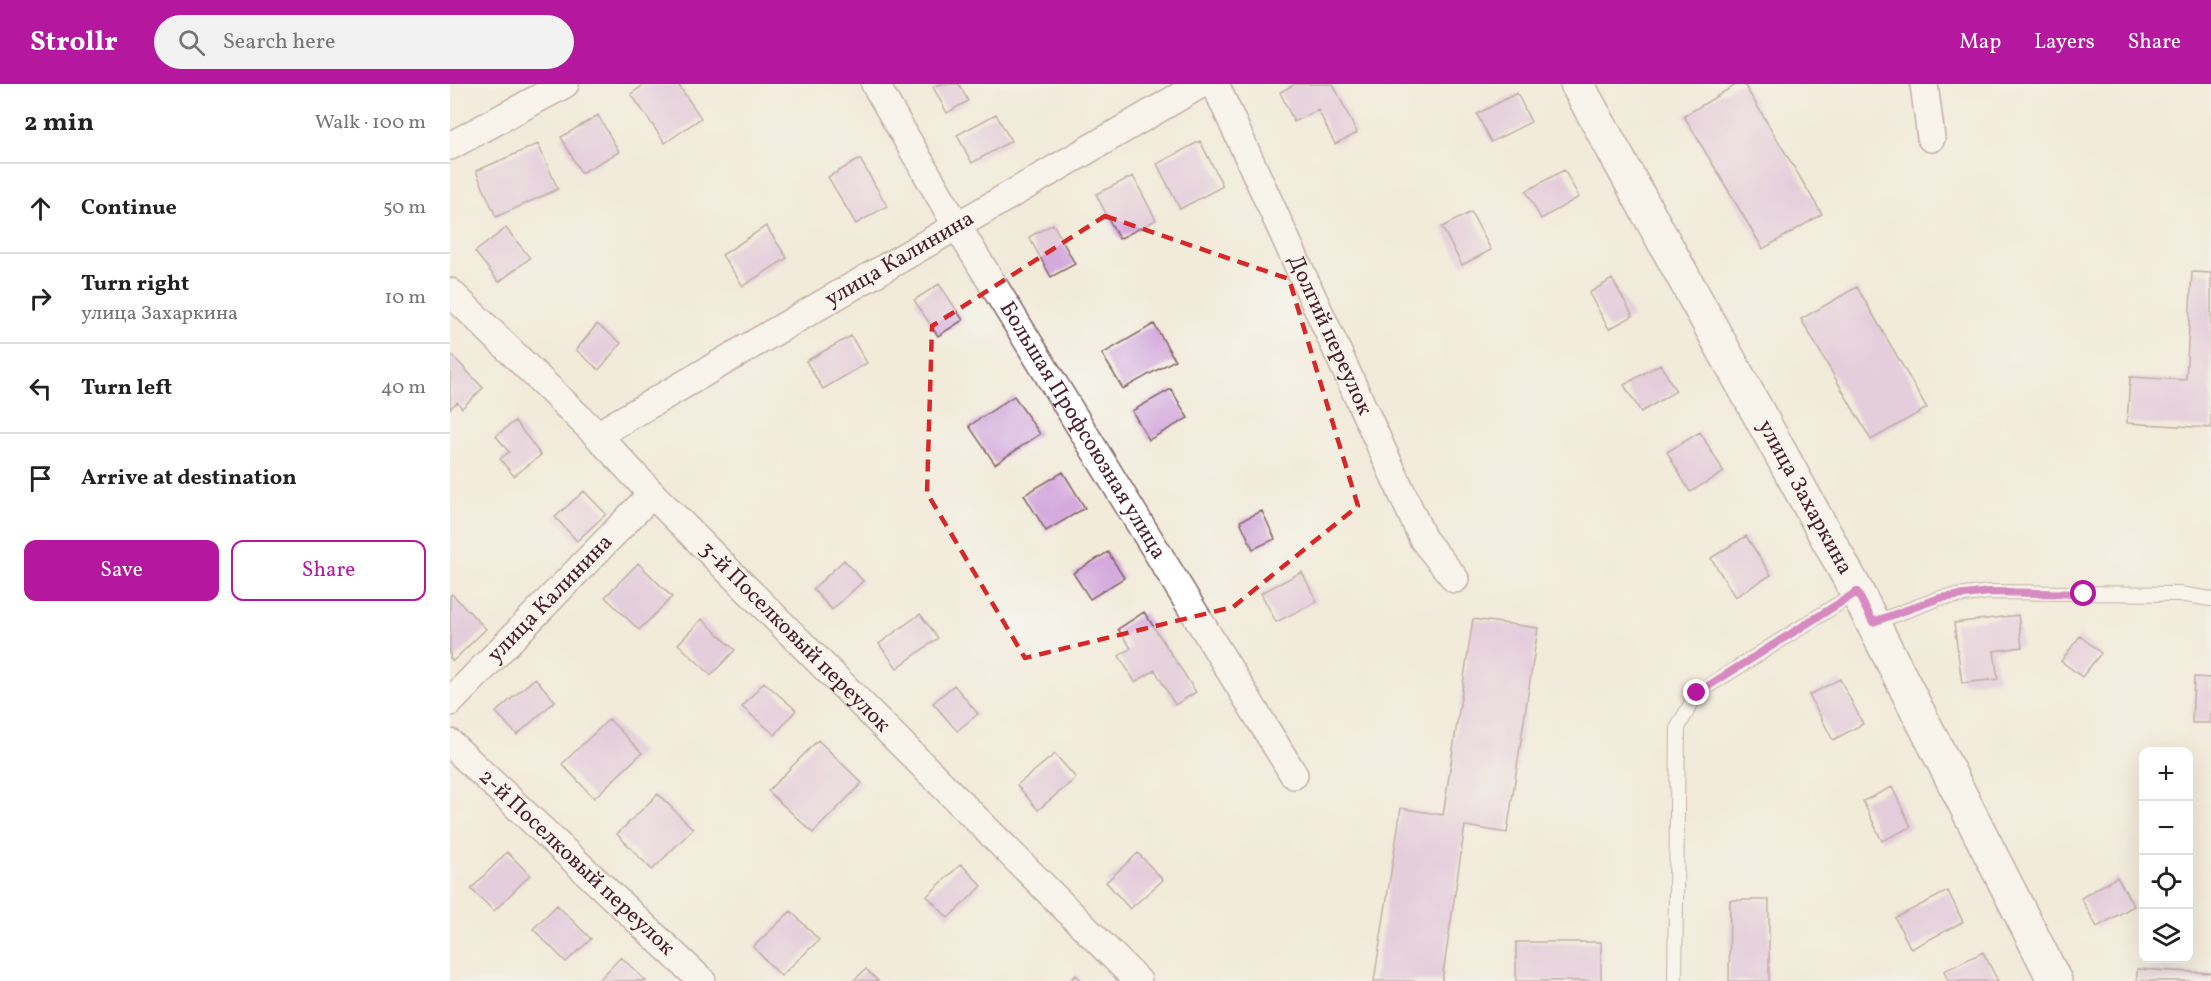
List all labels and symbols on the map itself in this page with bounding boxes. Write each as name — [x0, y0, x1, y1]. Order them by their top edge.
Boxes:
street label: улица Калинина — [819, 203, 980, 315]
street label: Долгий переулок — [1280, 250, 1380, 421]
street label: Большая Профсоюзная улица — [991, 296, 1174, 566]
street label: улица Захаркина — [1750, 414, 1860, 581]
street label: улица Калинина — [481, 528, 620, 670]
street label: 3-й Поселковый переулок — [692, 535, 898, 740]
route start — [2070, 580, 2096, 606]
route end — [1683, 679, 1709, 705]
street label: 2-й Поселковый переулок — [471, 762, 682, 963]

